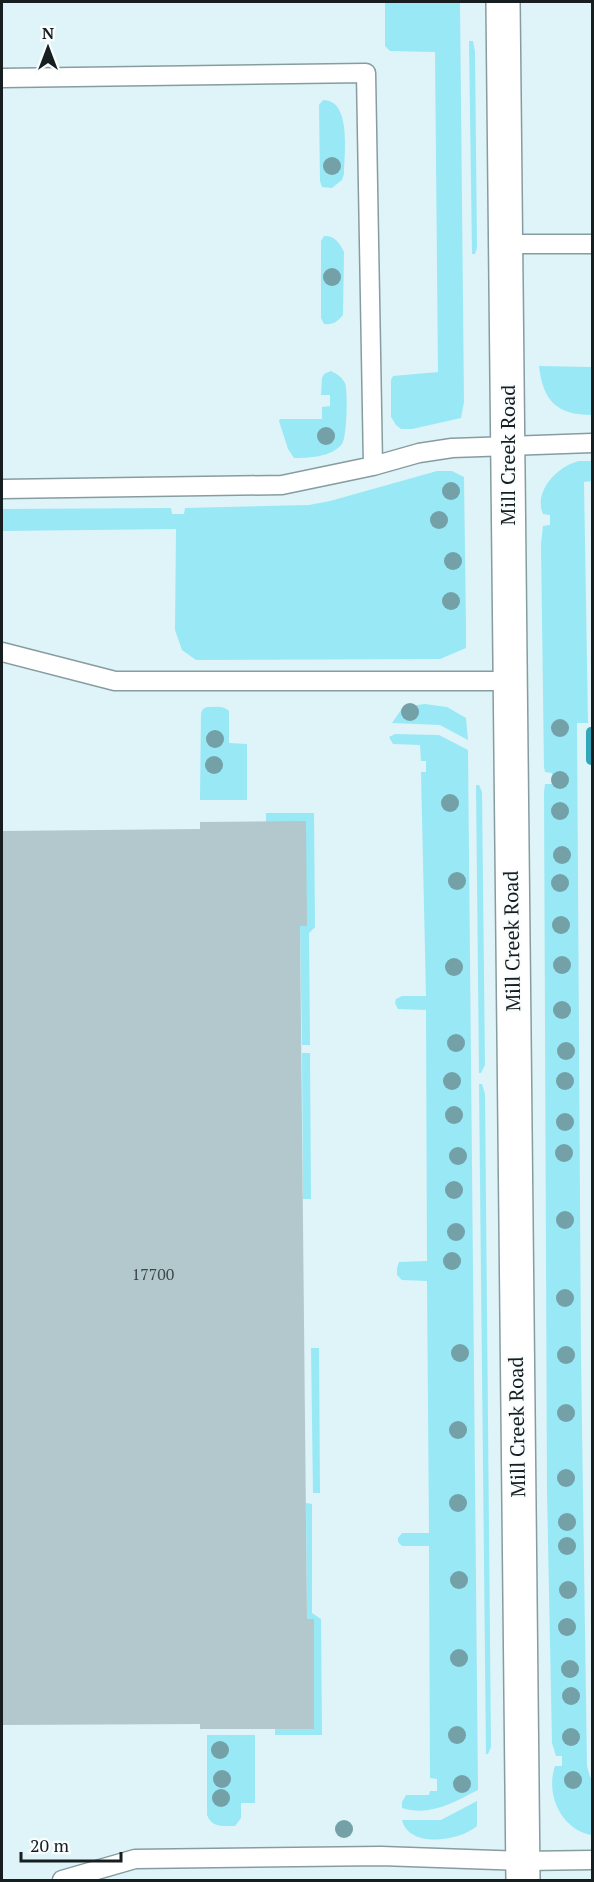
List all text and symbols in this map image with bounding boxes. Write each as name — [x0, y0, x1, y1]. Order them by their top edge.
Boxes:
north arrow — [18, 18, 78, 78]
text: N — [42, 22, 54, 44]
street label: Mill Creek Road — [494, 385, 521, 525]
street label: Mill Creek Road — [497, 870, 526, 1012]
house number: 17700 — [132, 1263, 174, 1285]
street label: Mill Creek Road — [502, 1356, 531, 1498]
scale bar — [21, 1825, 122, 1863]
text: 20 m — [30, 1833, 70, 1857]

